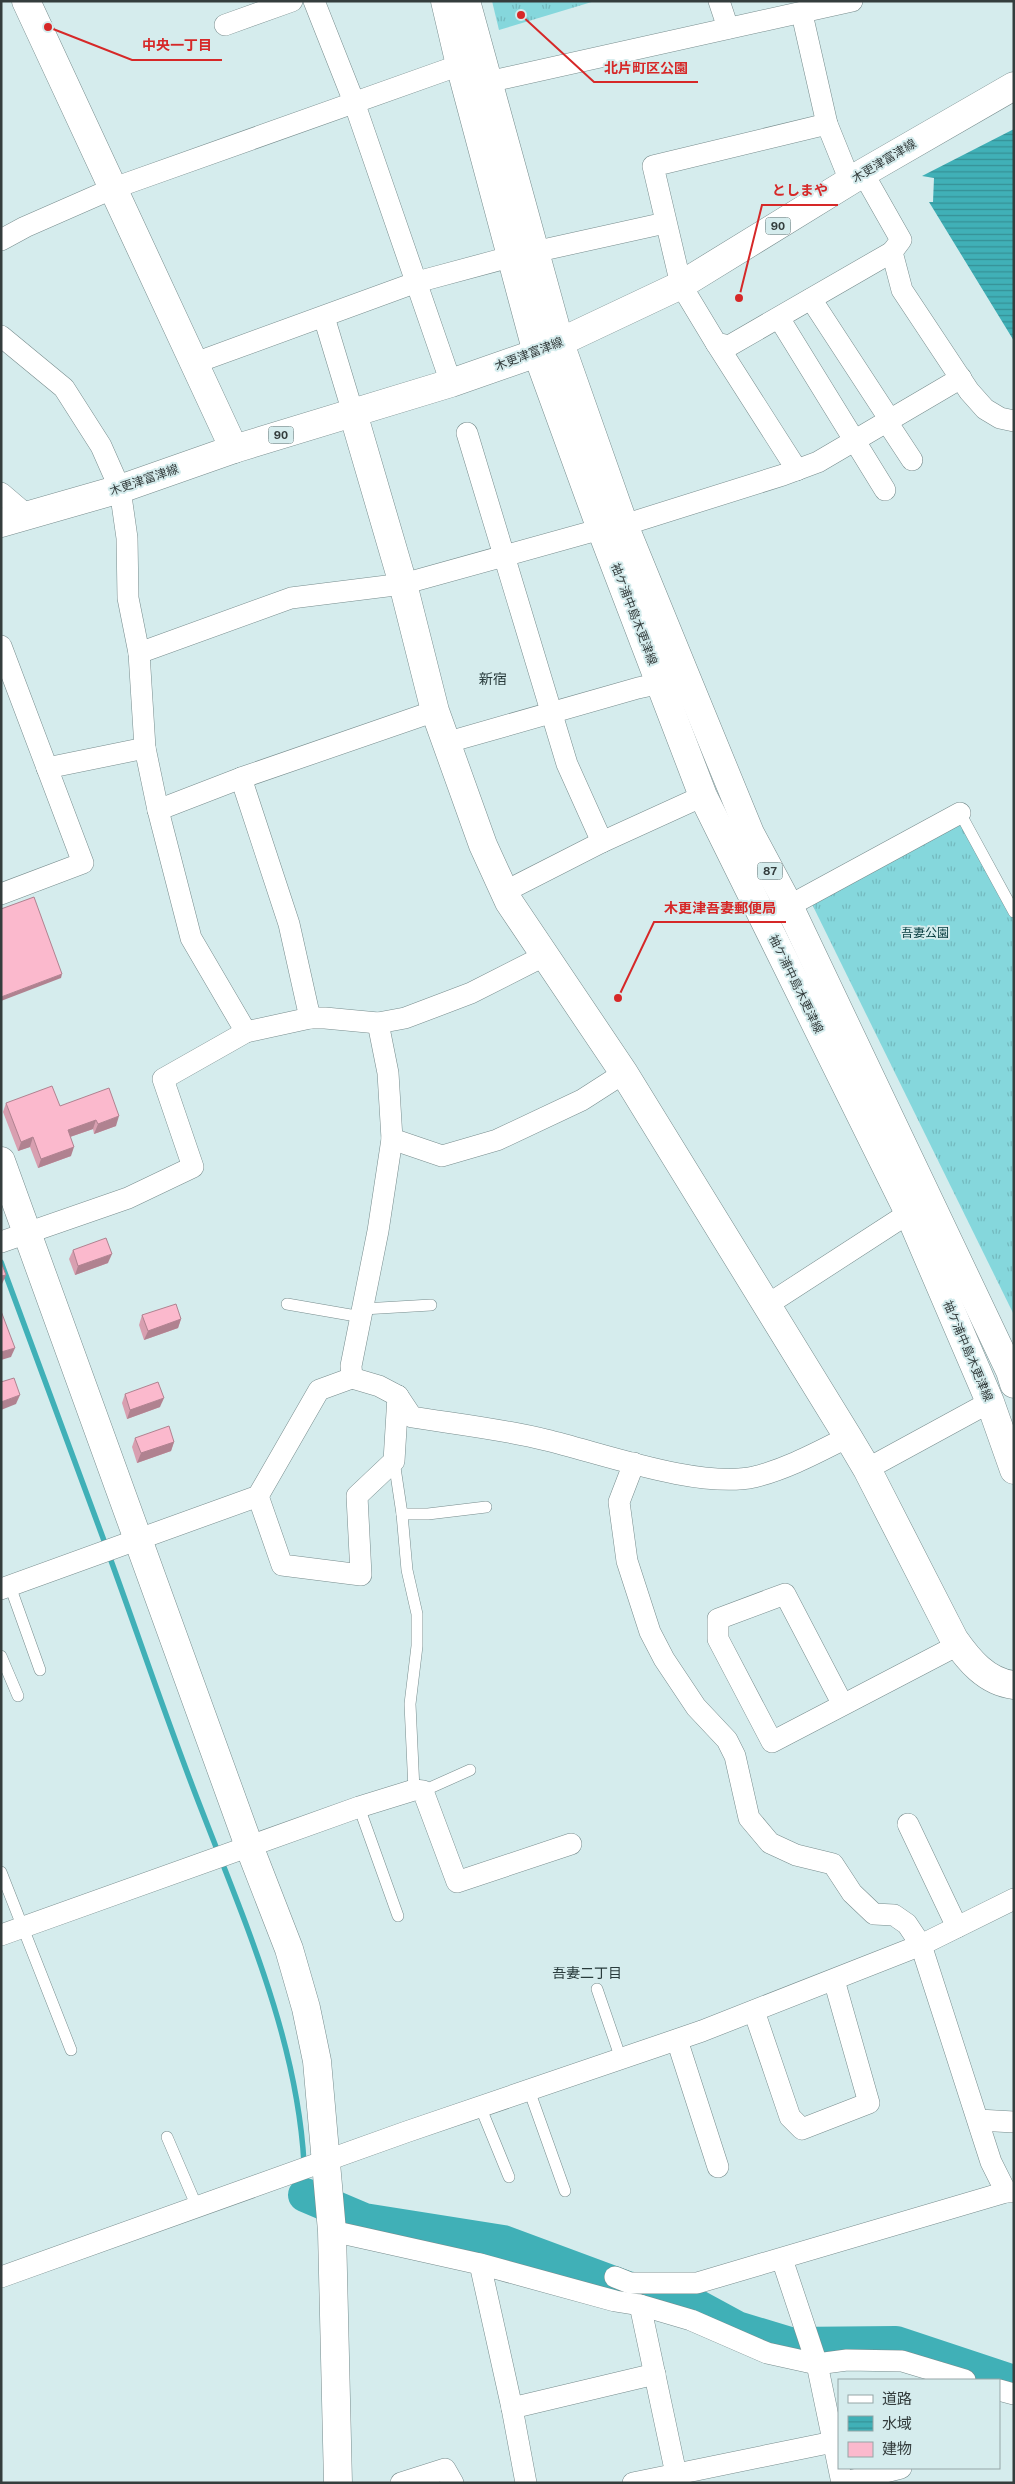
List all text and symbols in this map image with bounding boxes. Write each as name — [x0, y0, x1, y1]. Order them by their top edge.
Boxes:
callout: 中央一丁目 — [132, 31, 222, 60]
text: 中央一丁目 — [142, 37, 212, 53]
callout: 北片町区公園 — [594, 53, 698, 82]
text: 北片町区公園 — [604, 60, 688, 76]
street label: 木更津富津線 — [850, 136, 918, 186]
callout: としまや — [762, 176, 838, 205]
text: としまや — [772, 182, 828, 198]
road number: 90 — [766, 218, 790, 235]
street label: 木更津富津線 — [493, 335, 565, 373]
road number: 90 — [268, 426, 294, 444]
street label: 木更津富津線 — [108, 462, 180, 498]
street label: 袖ケ浦中島木更津線 — [608, 561, 660, 667]
district label: 新宿 — [479, 671, 507, 687]
road number: 87 — [758, 862, 782, 879]
callout: 木更津吾妻郵便局 — [654, 893, 786, 922]
text: 木更津吾妻郵便局 — [664, 900, 776, 916]
park label: 吾妻公園 — [901, 926, 949, 940]
street label: 袖ケ浦中島木更津線 — [766, 932, 826, 1036]
street label: 袖ケ浦中島木更津線 — [940, 1299, 996, 1403]
district label: 吾妻二丁目 — [552, 1965, 622, 1981]
legend — [838, 2379, 1000, 2469]
text: 道路 — [882, 2390, 912, 2407]
text: 水域 — [882, 2415, 912, 2432]
text: 建物 — [882, 2440, 912, 2457]

